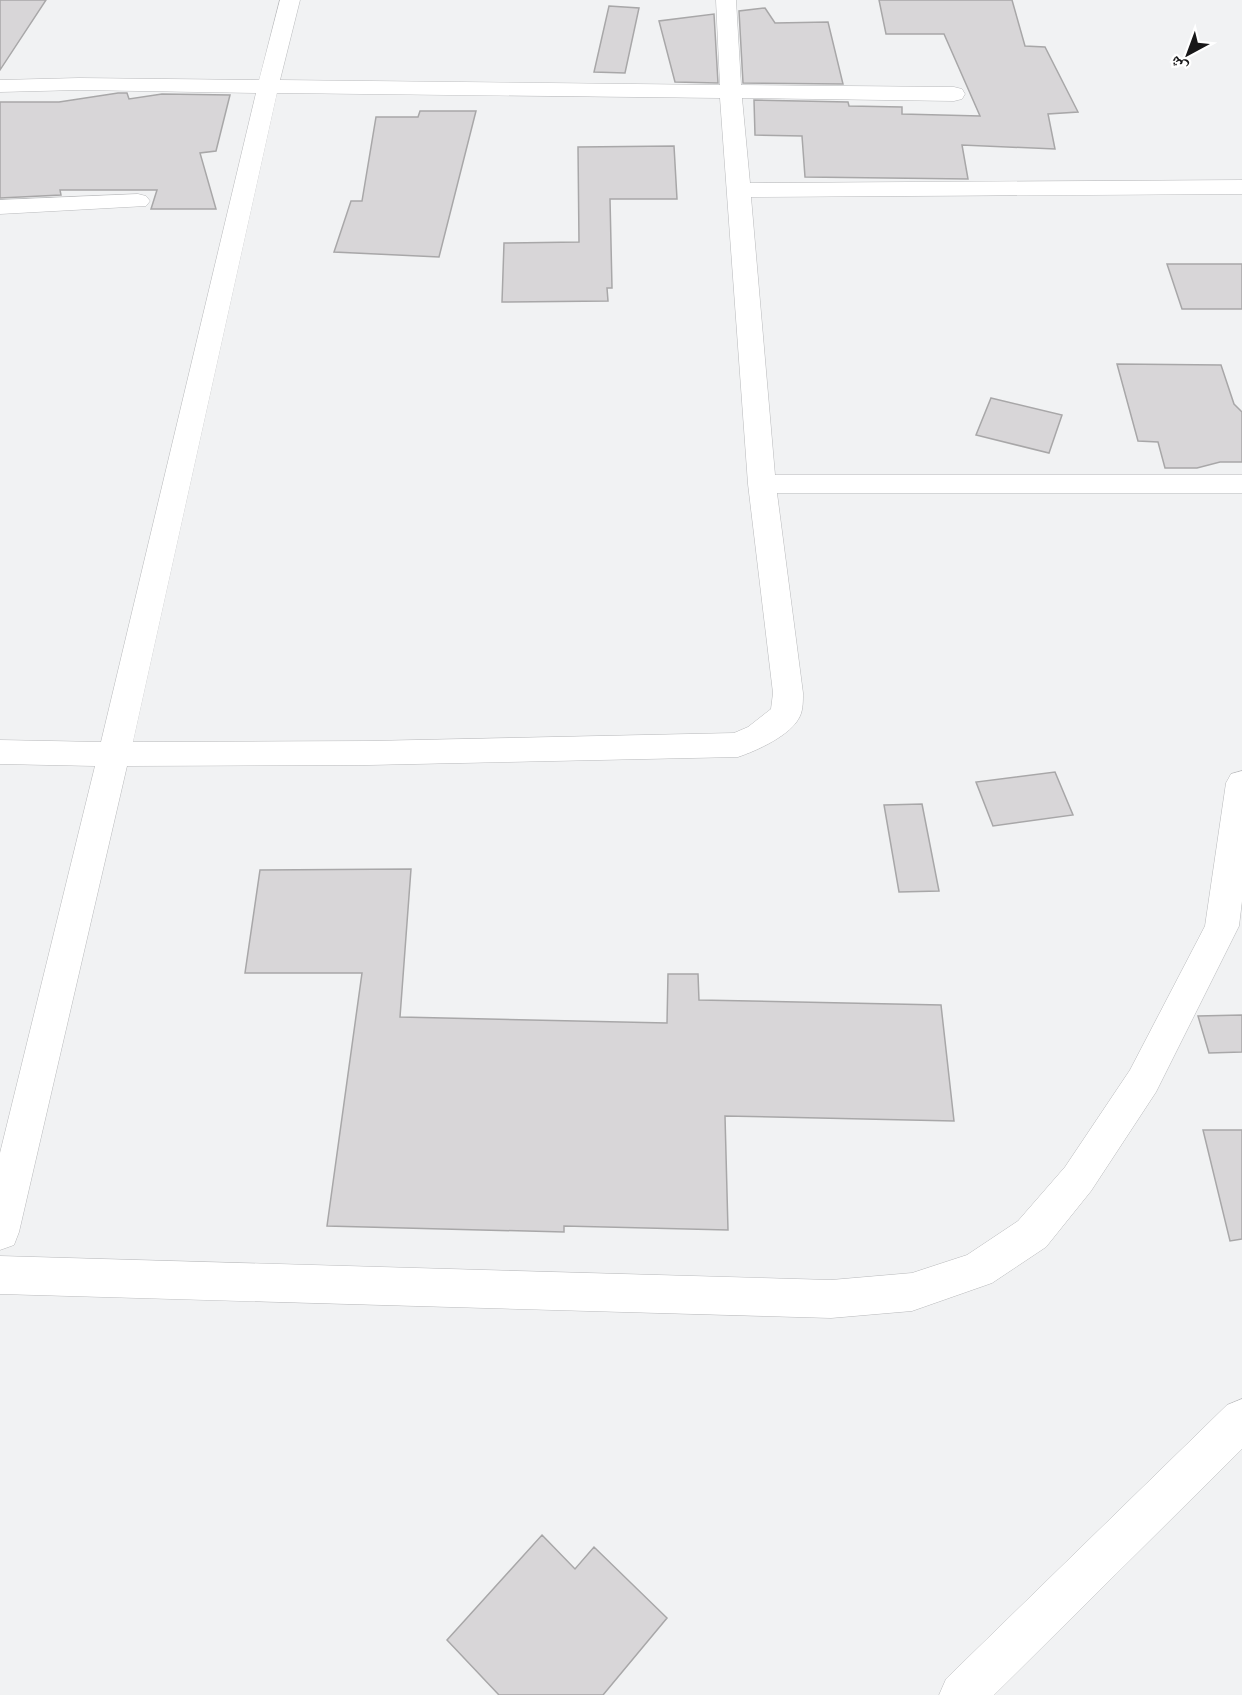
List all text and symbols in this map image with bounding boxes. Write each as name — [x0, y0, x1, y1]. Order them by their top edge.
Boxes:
north arrow — [1158, 24, 1218, 84]
text: ش — [1166, 52, 1191, 78]

